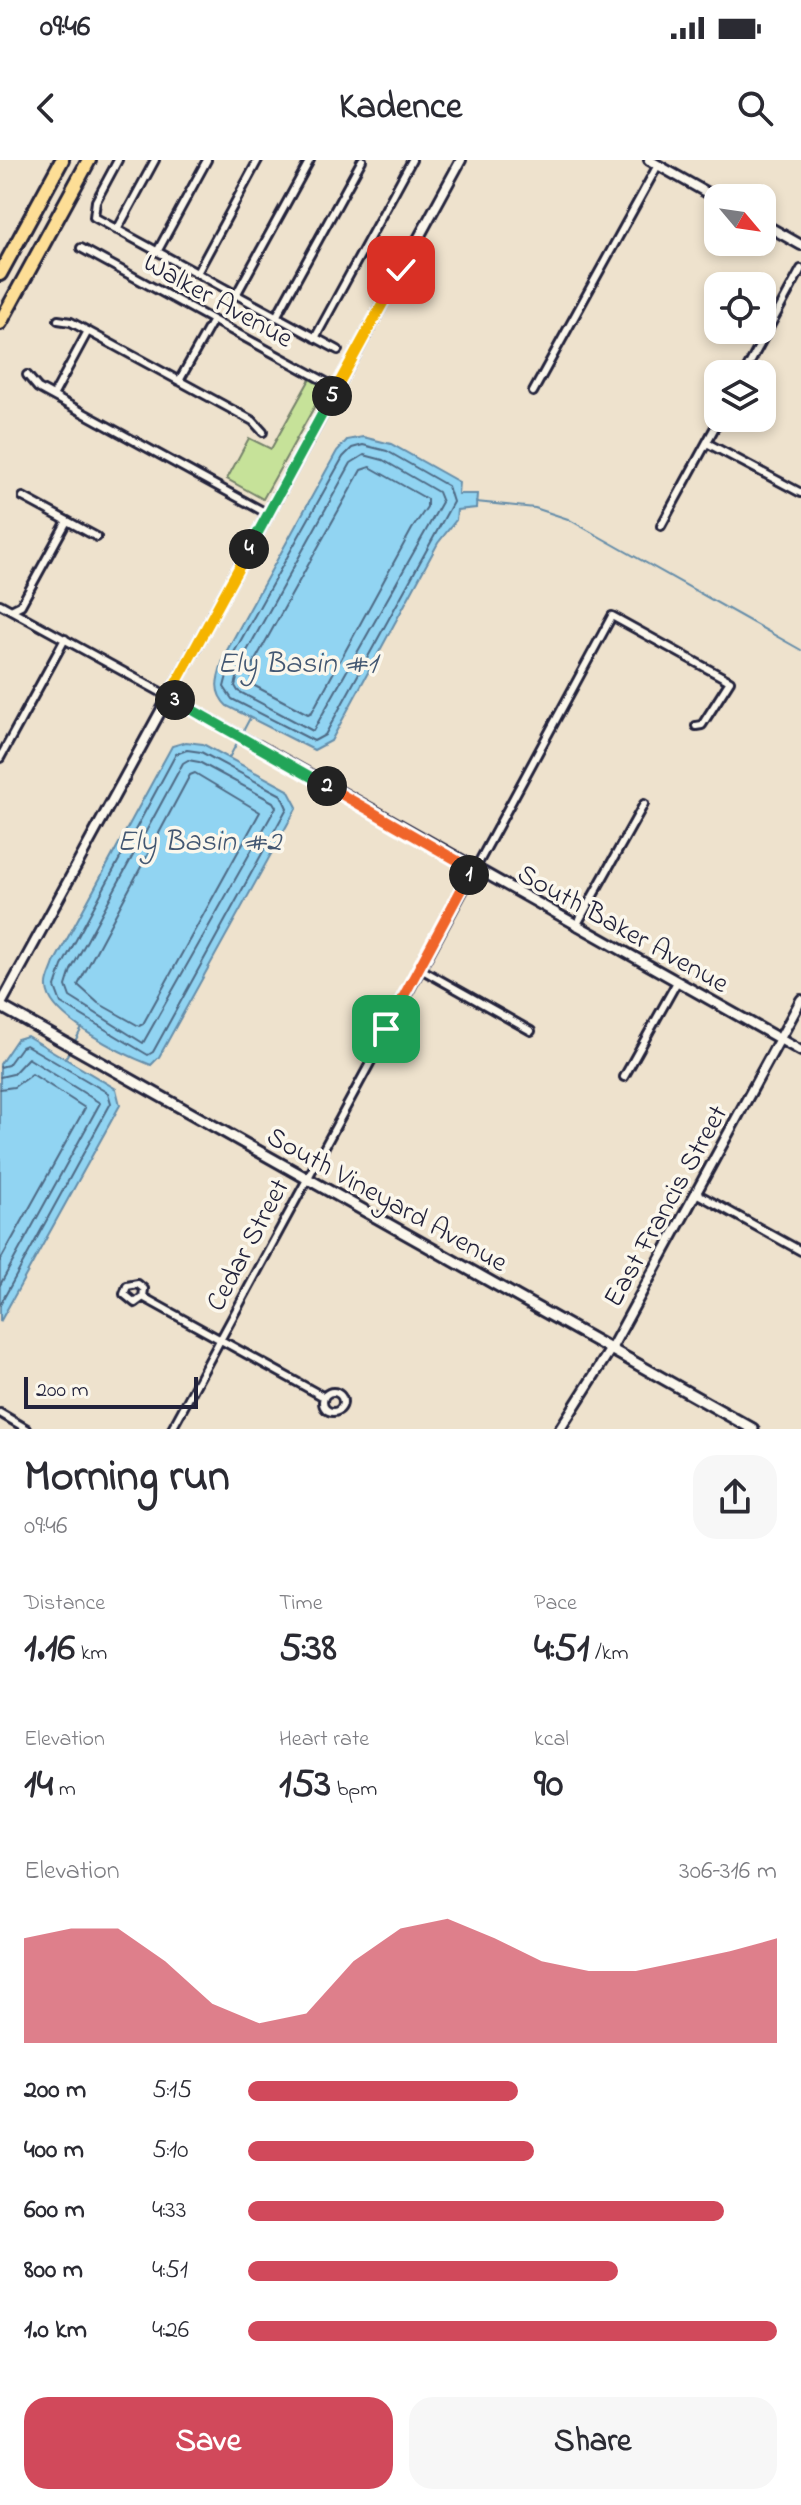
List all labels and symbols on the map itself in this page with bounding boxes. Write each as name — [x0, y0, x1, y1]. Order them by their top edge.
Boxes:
north arrow — [704, 184, 776, 256]
pin — [367, 236, 435, 304]
street label: Walker Avenue — [135, 244, 300, 360]
pin: 5 — [312, 376, 352, 416]
pin: 4 — [229, 529, 269, 569]
water label: Ely Basin #1 — [217, 643, 381, 687]
pin: 3 — [155, 680, 195, 720]
pin: 2 — [307, 766, 347, 806]
water label: Ely Basin #2 — [117, 821, 283, 865]
pin: 1 — [449, 855, 489, 895]
street label: South Baker Avenue — [509, 855, 736, 1006]
pin — [352, 995, 420, 1063]
street label: East Francis Street — [594, 1098, 740, 1315]
street label: South Vineyard Avenue — [258, 1118, 515, 1285]
street label: Cedar Street — [197, 1172, 301, 1319]
scale bar — [24, 1373, 198, 1409]

